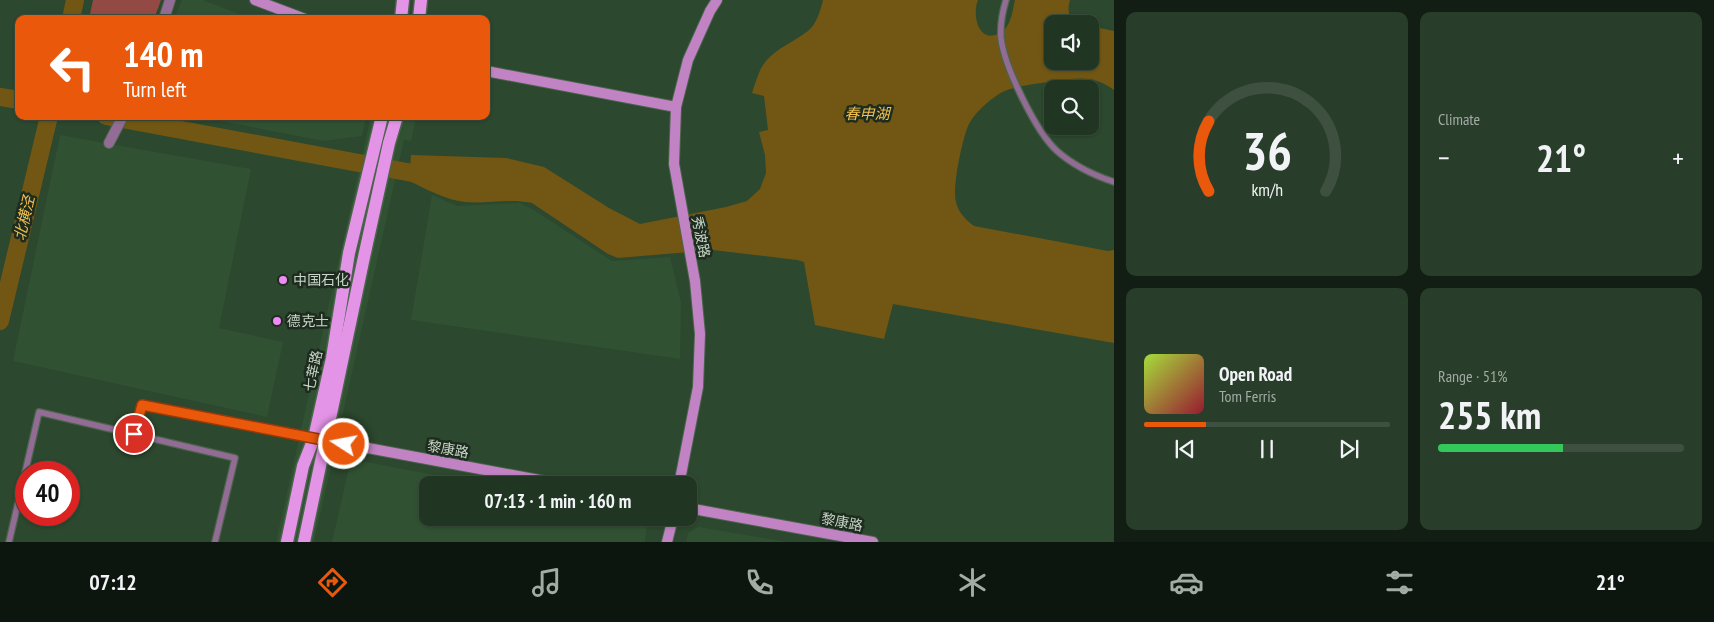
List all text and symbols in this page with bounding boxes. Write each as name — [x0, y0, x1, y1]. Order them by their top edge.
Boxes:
map controls — [1044, 15, 1099, 135]
button: sound — [1044, 15, 1099, 70]
text: 140 m — [123, 31, 204, 77]
icon: left — [40, 35, 105, 100]
text: Turn left — [123, 75, 187, 103]
button: search — [1044, 80, 1099, 135]
water label: 春申湖 — [844, 104, 891, 123]
text: Climate — [1438, 109, 1480, 129]
text: 36 — [1242, 117, 1292, 184]
text: 21° — [1536, 133, 1586, 182]
text: − — [1438, 139, 1450, 176]
text: + — [1672, 139, 1684, 176]
text: km/h — [1251, 178, 1283, 201]
water label: 北横泾 — [10, 192, 39, 242]
street label: 秀波路 — [688, 215, 714, 259]
place label: 中国石化 — [293, 271, 349, 289]
marker: 中国石化 — [277, 274, 289, 286]
place label: 德克士 — [287, 312, 329, 330]
marker: 德克士 — [271, 315, 283, 327]
street label: 七莘路 — [300, 349, 326, 393]
text: Open Road — [1219, 362, 1292, 386]
text: Range · 51% — [1438, 366, 1507, 386]
text: Tom Ferris — [1219, 386, 1276, 406]
text: 255 km — [1438, 390, 1541, 439]
pin — [113, 413, 155, 455]
position arrow — [317, 417, 369, 469]
icon: arrive — [120, 420, 148, 448]
icon: previous — [1171, 435, 1199, 463]
icon: pause — [1253, 435, 1281, 463]
icon: next — [1335, 435, 1363, 463]
street label: 黎康路 — [426, 436, 470, 462]
speed limit sign: 40 — [15, 461, 80, 526]
text: 07:13 · 1 min · 160 m — [485, 489, 631, 513]
street label: 黎康路 — [820, 509, 864, 535]
icon: directions — [315, 565, 350, 600]
icon: music — [529, 565, 564, 600]
icon: phone — [742, 565, 777, 600]
icon: climate — [955, 565, 990, 600]
icon: car — [1169, 565, 1204, 600]
icon: filters — [1382, 565, 1417, 600]
text: 07:12 — [89, 568, 137, 596]
text: 21° — [1596, 568, 1625, 596]

